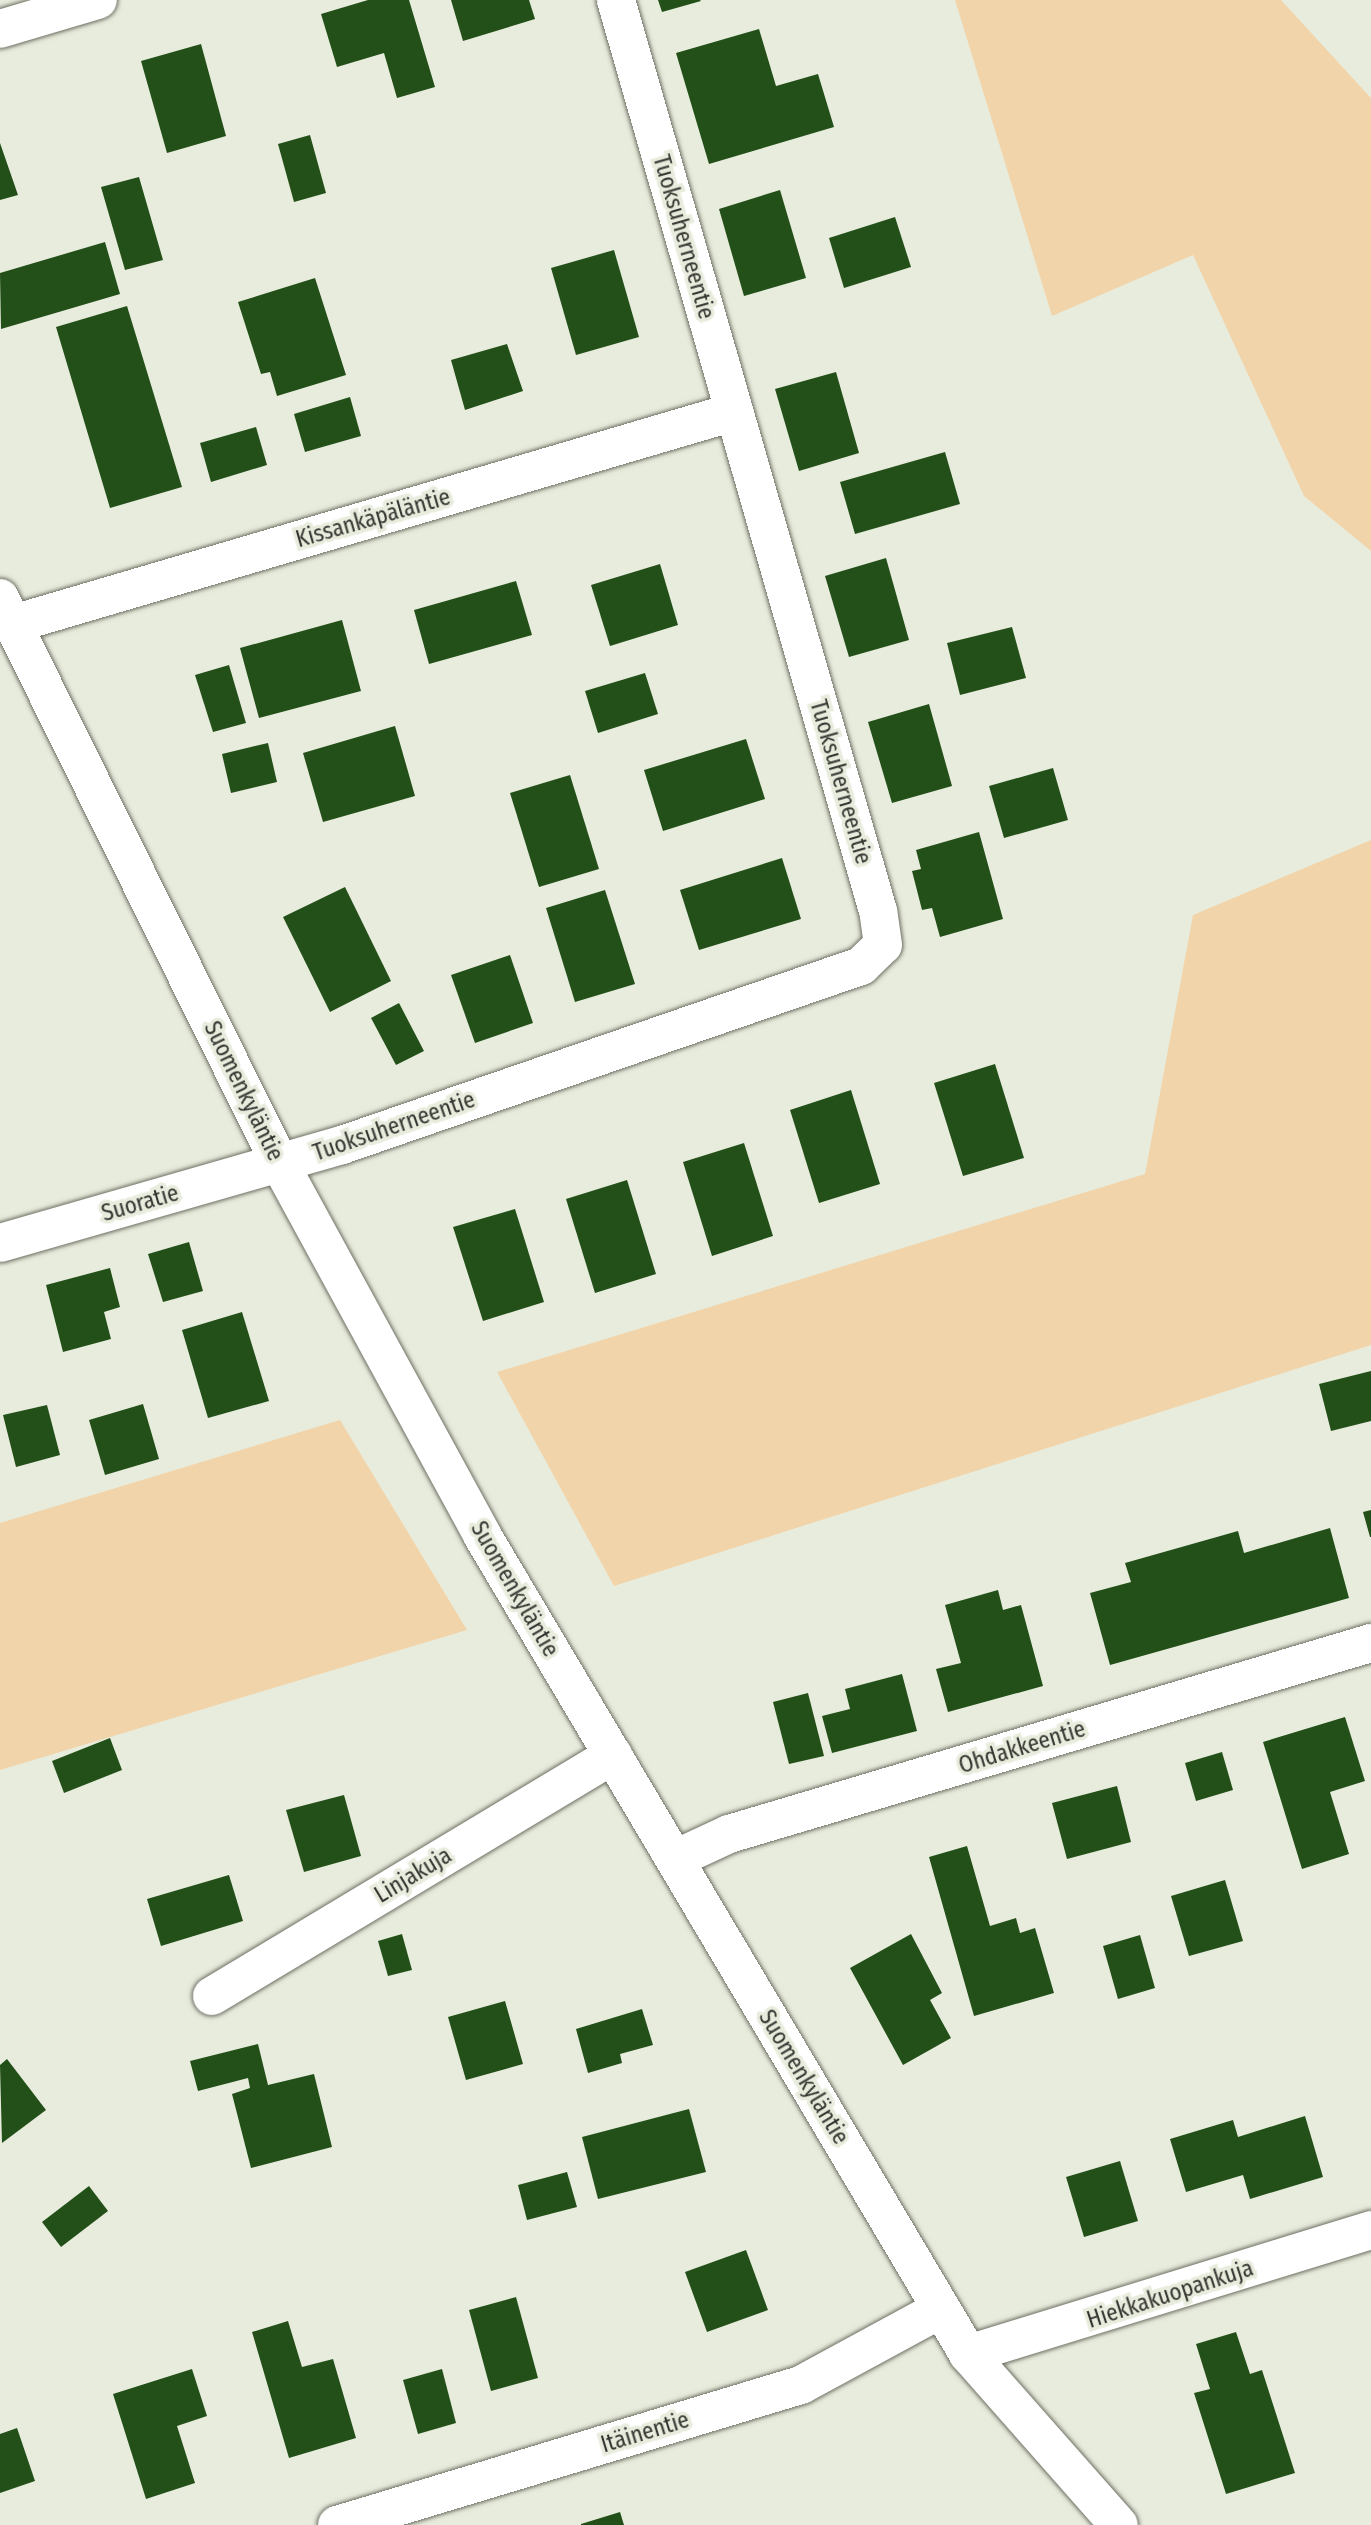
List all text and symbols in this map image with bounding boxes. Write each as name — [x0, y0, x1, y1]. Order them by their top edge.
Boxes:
street label: Tuoksuherneentie — [647, 152, 721, 322]
street label: Kissankäpäläntie — [293, 483, 453, 553]
street label: Tuoksuherneentie — [804, 697, 878, 867]
street label: Suomenkyläntie — [198, 1017, 290, 1165]
street label: Tuoksuherneentie — [309, 1085, 479, 1167]
street label: Suoratie — [98, 1179, 182, 1227]
street label: Suomenkyläntie — [465, 1516, 565, 1662]
street label: Ohdakkeentie — [955, 1715, 1089, 1779]
street label: Linjakuja — [370, 1841, 456, 1909]
street label: Suomenkyläntie — [753, 2005, 855, 2149]
street label: Hiekkakuopankuja — [1083, 2254, 1257, 2334]
street label: Itäinentie — [598, 2406, 692, 2458]

